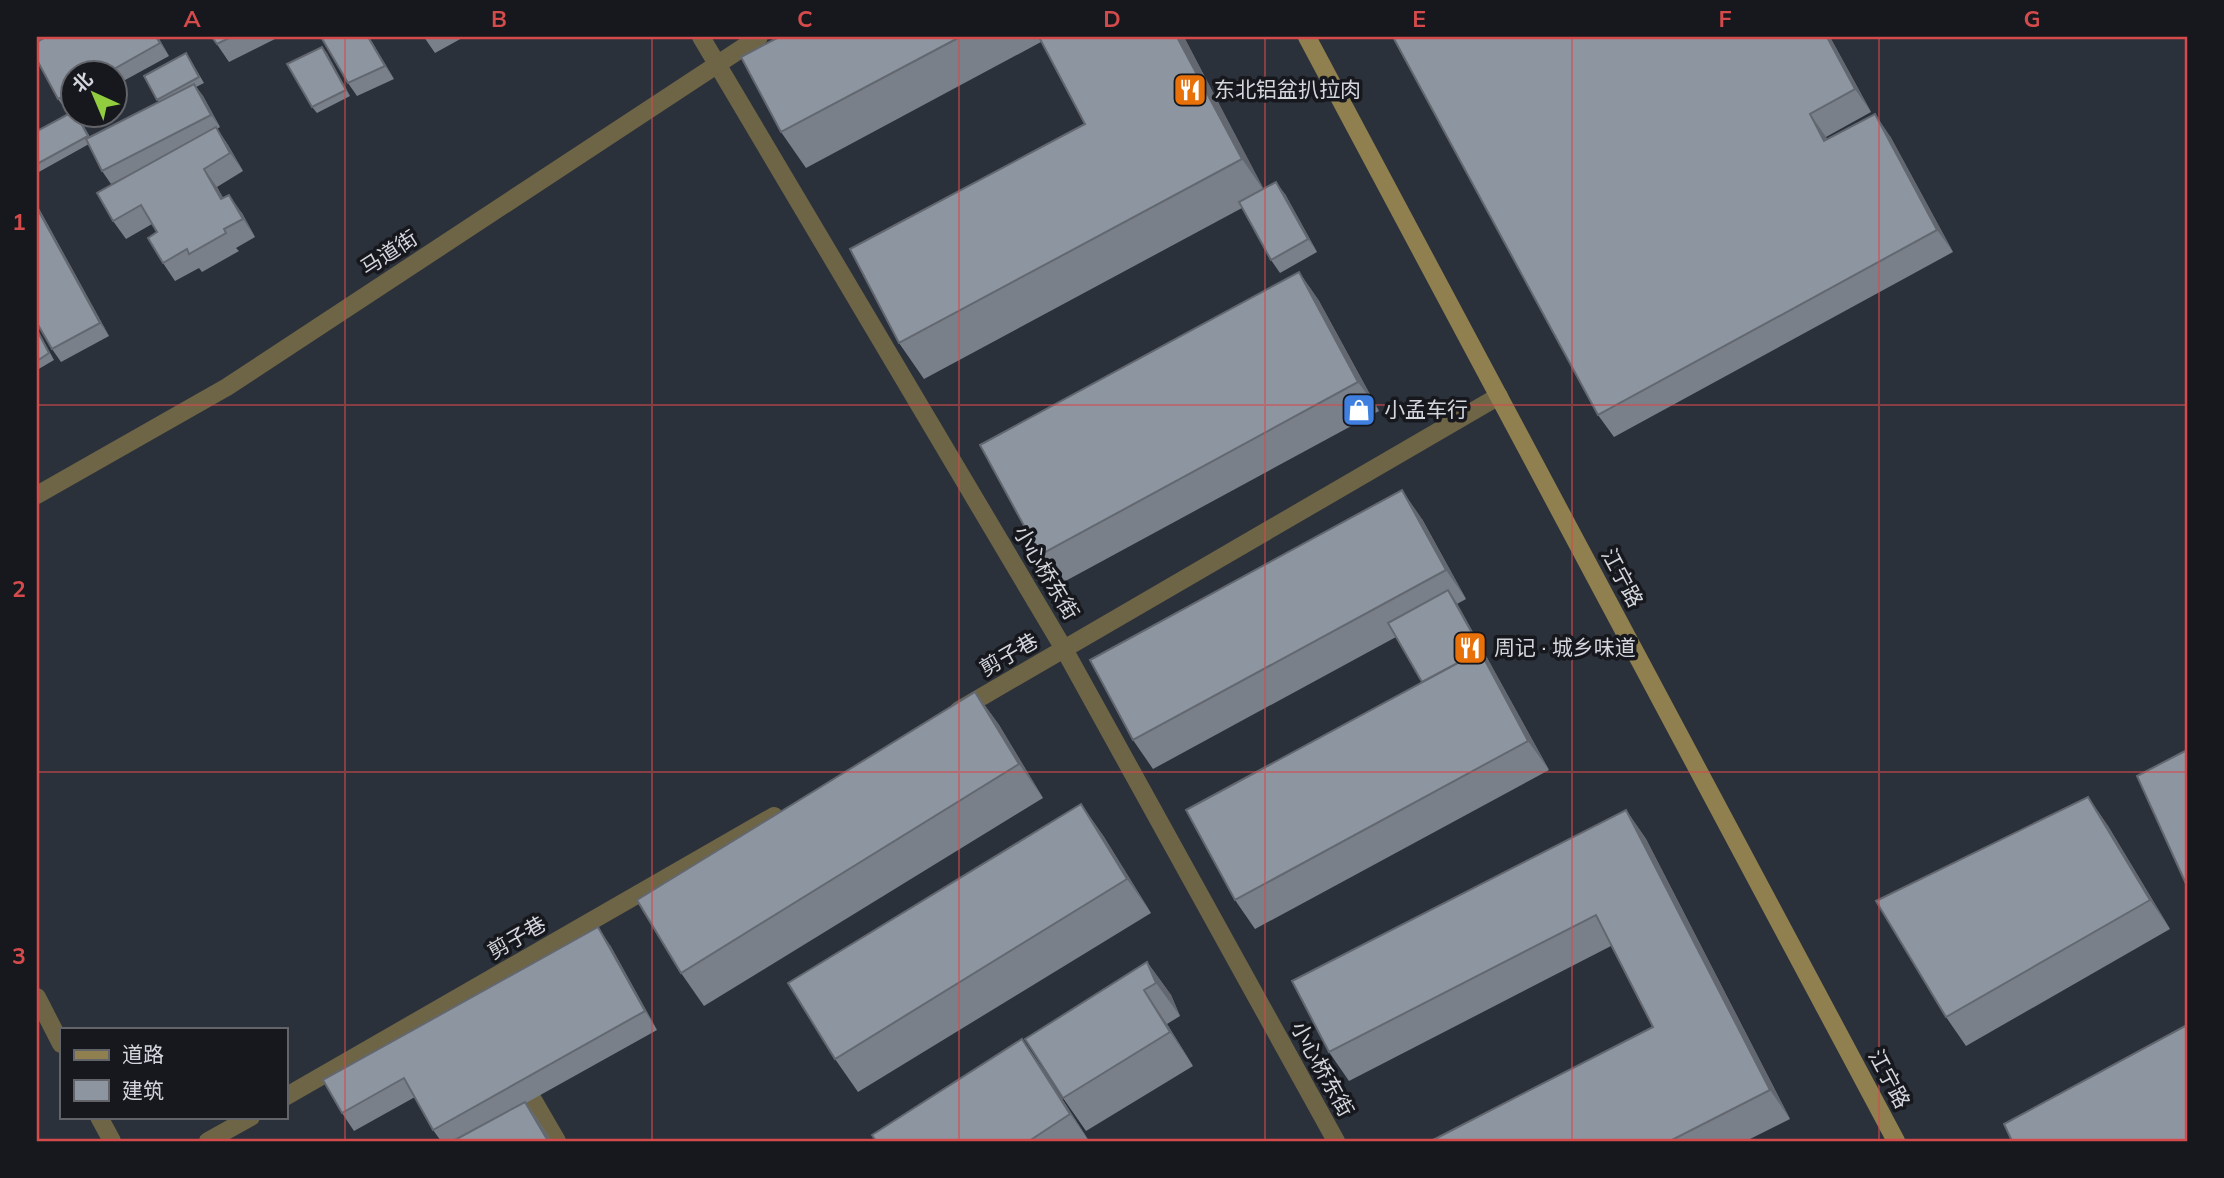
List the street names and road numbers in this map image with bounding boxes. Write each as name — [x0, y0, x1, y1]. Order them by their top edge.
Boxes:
street label: 马道街 — [355, 224, 422, 280]
street label: 小心桥东街 — [1009, 521, 1085, 624]
street label: 江宁路 — [1597, 544, 1649, 611]
street label: 剪子巷 — [975, 627, 1042, 681]
street label: 剪子巷 — [483, 910, 550, 964]
street label: 小心桥东街 — [1286, 1016, 1360, 1121]
street label: 江宁路 — [1864, 1045, 1916, 1112]

